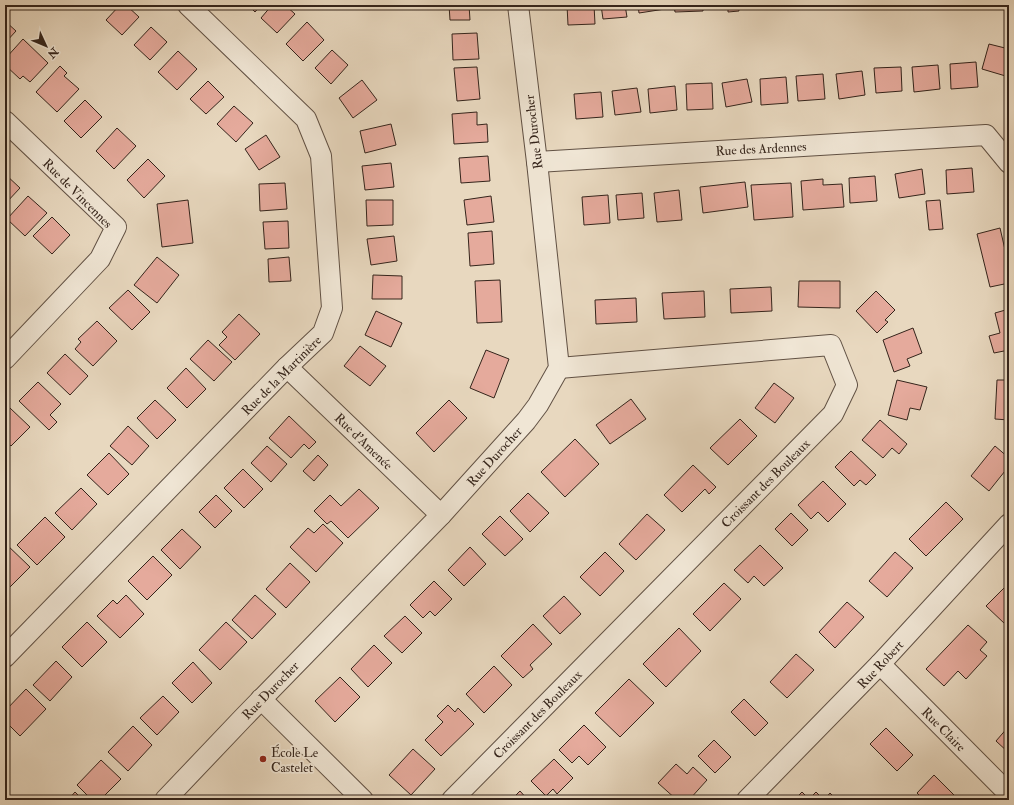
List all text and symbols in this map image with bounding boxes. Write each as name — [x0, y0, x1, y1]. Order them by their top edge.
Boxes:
north arrow — [26, 26, 66, 66]
text: N — [44, 44, 62, 61]
street label: Rue Durocher — [521, 94, 546, 170]
street label: Rue des Ardennes — [715, 139, 808, 159]
street label: Rue de Vincennes — [39, 156, 116, 232]
street label: Rue de la Martinière — [239, 332, 325, 419]
street label: Rue d'Amenée — [331, 410, 396, 474]
street label: Rue Durocher — [464, 423, 526, 490]
street label: Croissant des Bouleaux — [718, 436, 814, 531]
street label: Rue Robert — [854, 637, 907, 692]
street label: Rue Durocher — [239, 658, 303, 723]
street label: Croissant des Bouleaux — [490, 667, 586, 762]
street label: Rue Claire — [918, 704, 969, 756]
place label: École Le Castelet — [271, 744, 319, 776]
marker: École Le Castelet — [258, 754, 268, 764]

